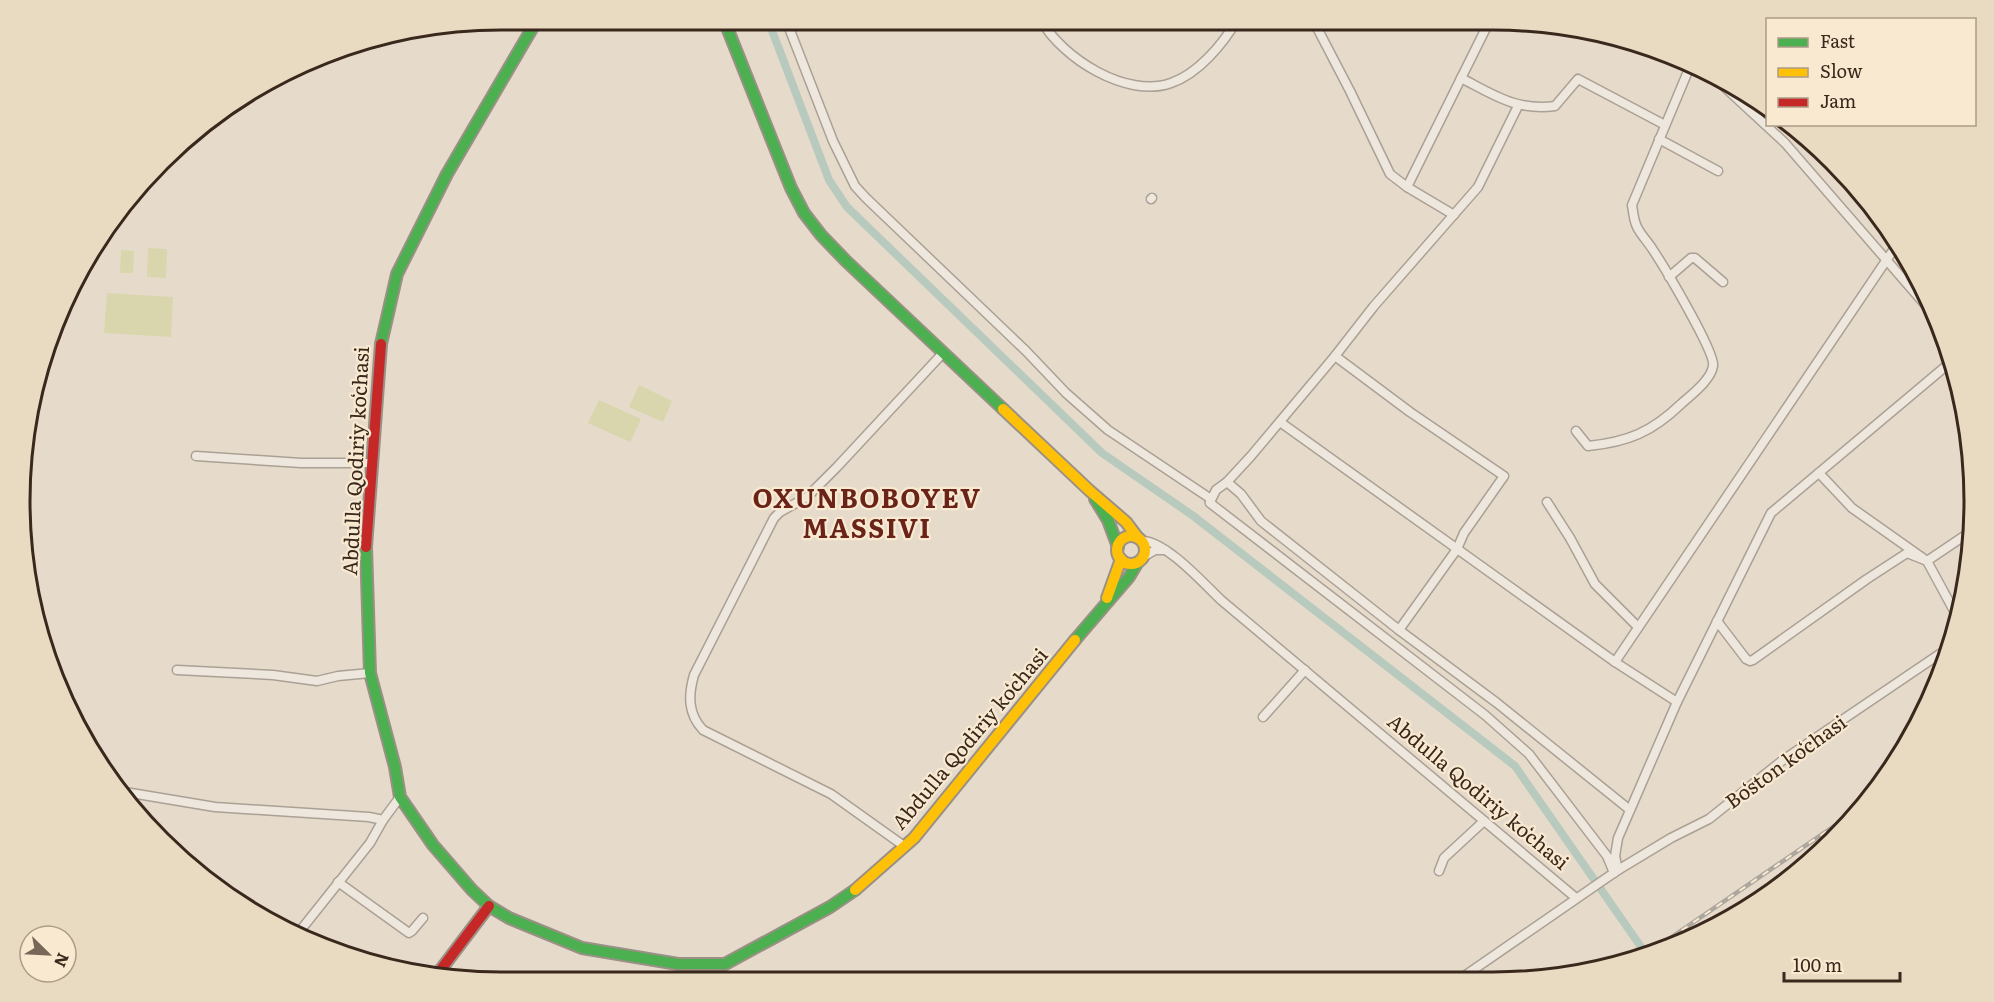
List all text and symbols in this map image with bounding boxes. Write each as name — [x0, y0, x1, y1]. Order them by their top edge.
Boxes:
legend — [1766, 18, 1976, 126]
text: Fast — [1820, 27, 1856, 54]
text: Slow — [1820, 57, 1863, 84]
text: Jam — [1820, 87, 1856, 114]
street label: Abdulla Qodiriy koʻchasi — [333, 345, 375, 576]
district label: OXUNBOBOYEV MASSIVI — [752, 477, 982, 546]
street label: Abdulla Qodiriy koʻchasi — [883, 640, 1054, 835]
street label: Abdulla Qodiriy koʻchasi — [1382, 705, 1577, 876]
street label: Boʻston koʻchasi — [1718, 706, 1852, 815]
north arrow — [18, 924, 78, 984]
scale bar — [1784, 945, 1900, 983]
text: N — [49, 949, 76, 972]
text: 100 m — [1793, 951, 1842, 978]

